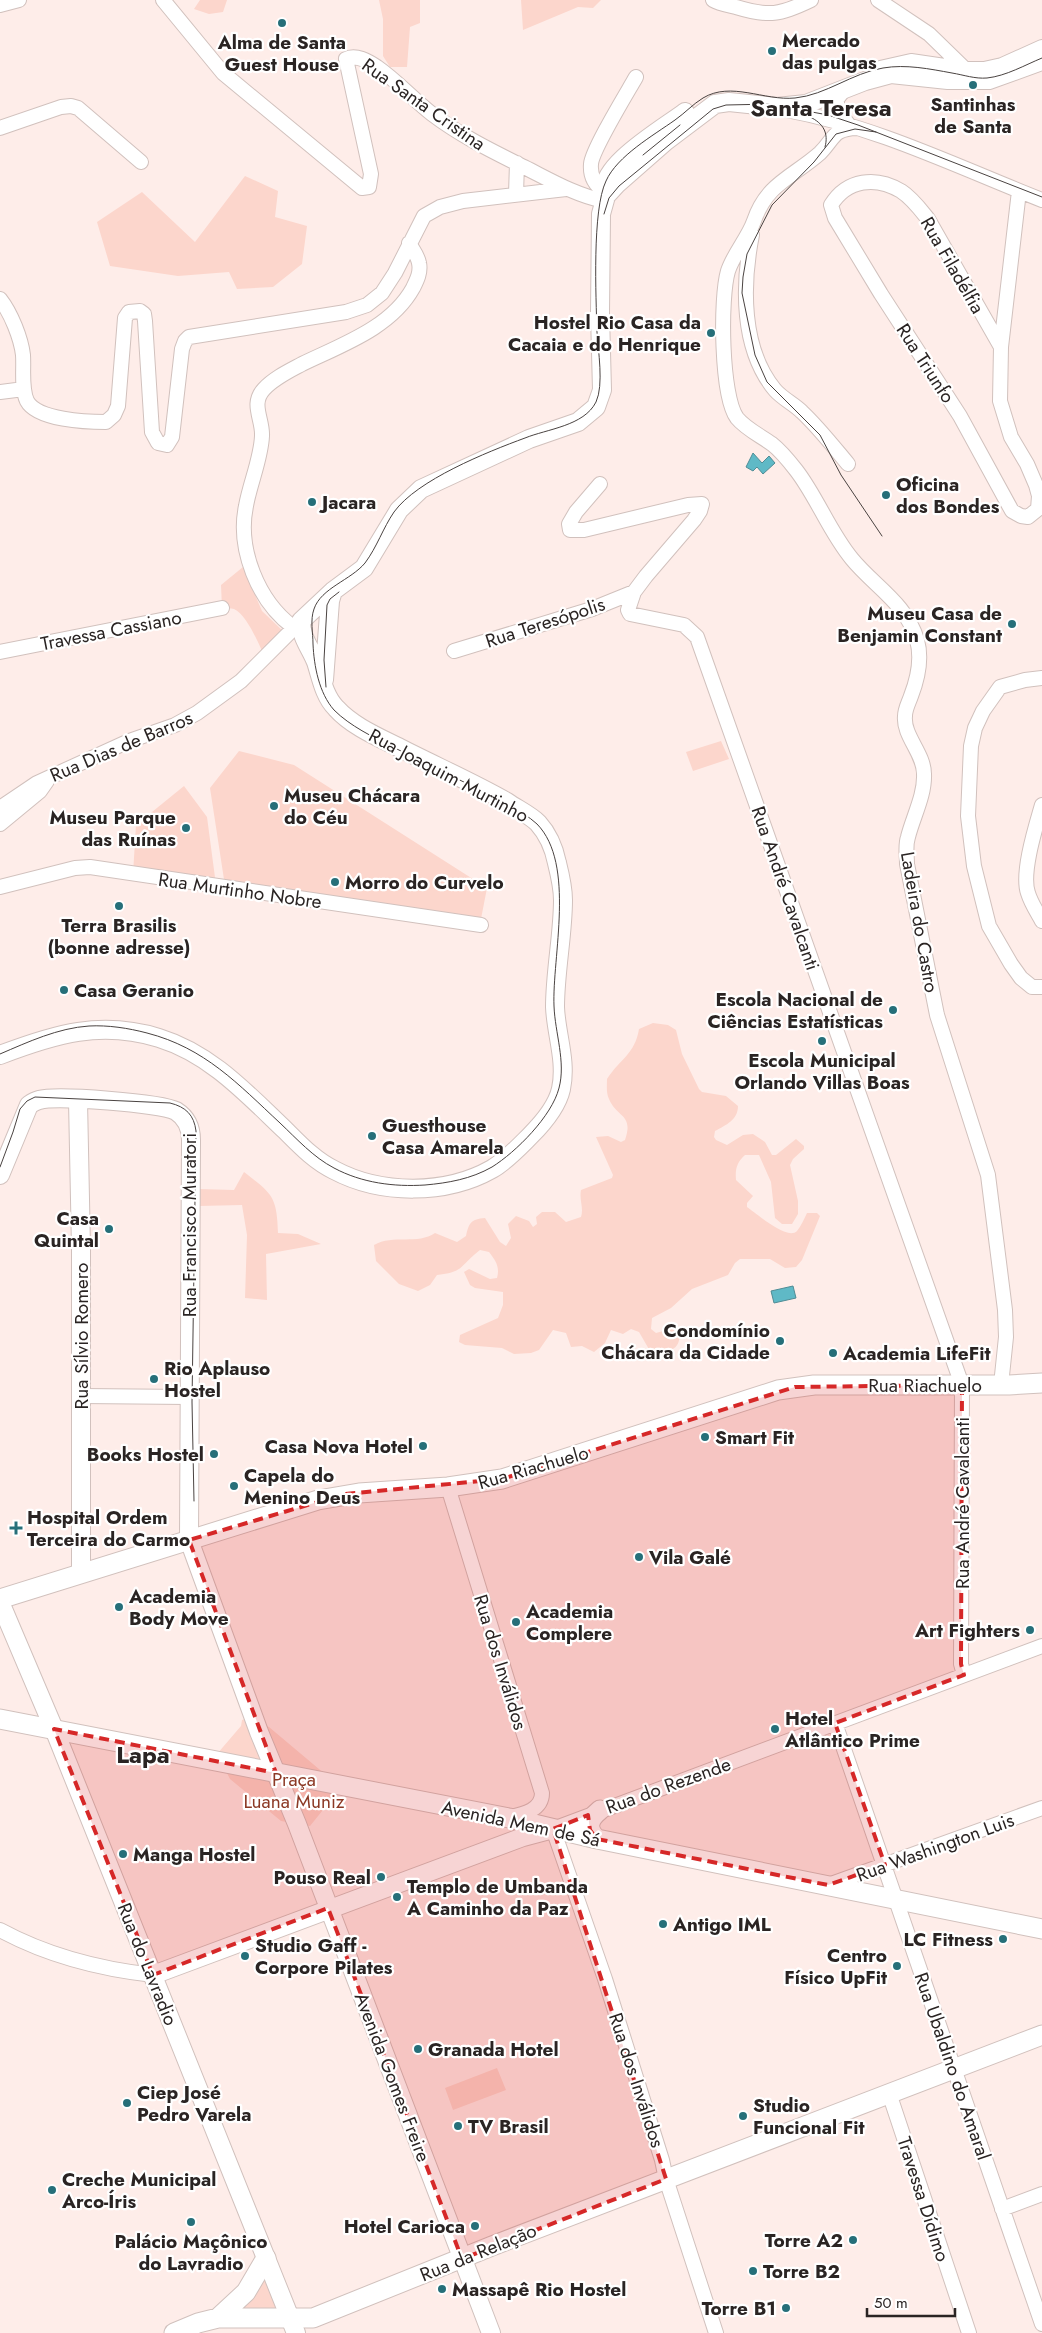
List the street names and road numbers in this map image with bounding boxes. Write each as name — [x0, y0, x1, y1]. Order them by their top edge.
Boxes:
street label: Rua Santa Cristina — [357, 52, 491, 157]
street label: Rua Filadélfia — [914, 212, 991, 319]
street label: Rua Triunfo — [890, 318, 961, 408]
street label: Rua Teresópolis — [482, 590, 609, 655]
street label: Travessa Cassiano — [38, 604, 184, 657]
street label: Rua Dias de Barros — [46, 704, 197, 789]
street label: Rua Joaquim Murtinho — [364, 722, 533, 829]
street label: Rua André Cavalcanti — [745, 802, 826, 974]
street label: Ladeira do Castro — [894, 850, 945, 995]
street label: Rua Murtinho Nobre — [156, 866, 324, 915]
street label: Rua Francisco Muratori — [176, 1133, 203, 1317]
street label: Rua Sílvio Romero — [68, 1263, 95, 1409]
street label: Rua Riachuelo — [868, 1372, 982, 1399]
street label: Rua André Cavalcanti — [949, 1417, 976, 1589]
street label: Rua Riachuelo — [475, 1439, 592, 1496]
street label: Rua dos Inválidos — [467, 1591, 534, 1734]
street label: Rua do Rezende — [602, 1750, 735, 1821]
street label: Avenida Mem de Sá — [439, 1793, 603, 1854]
street label: Rua Washington Luis — [852, 1806, 1018, 1889]
street label: Rua do Lavradio — [111, 1899, 184, 2030]
street label: Rua Ubaldino do Amaral — [908, 1969, 997, 2164]
street label: Avenida Gomes Freire — [348, 1989, 437, 2166]
street label: Rua dos Inválidos — [602, 2009, 671, 2151]
street label: Travessa Dídimo — [891, 2133, 956, 2265]
street label: Rua da Relação — [416, 2217, 541, 2288]

